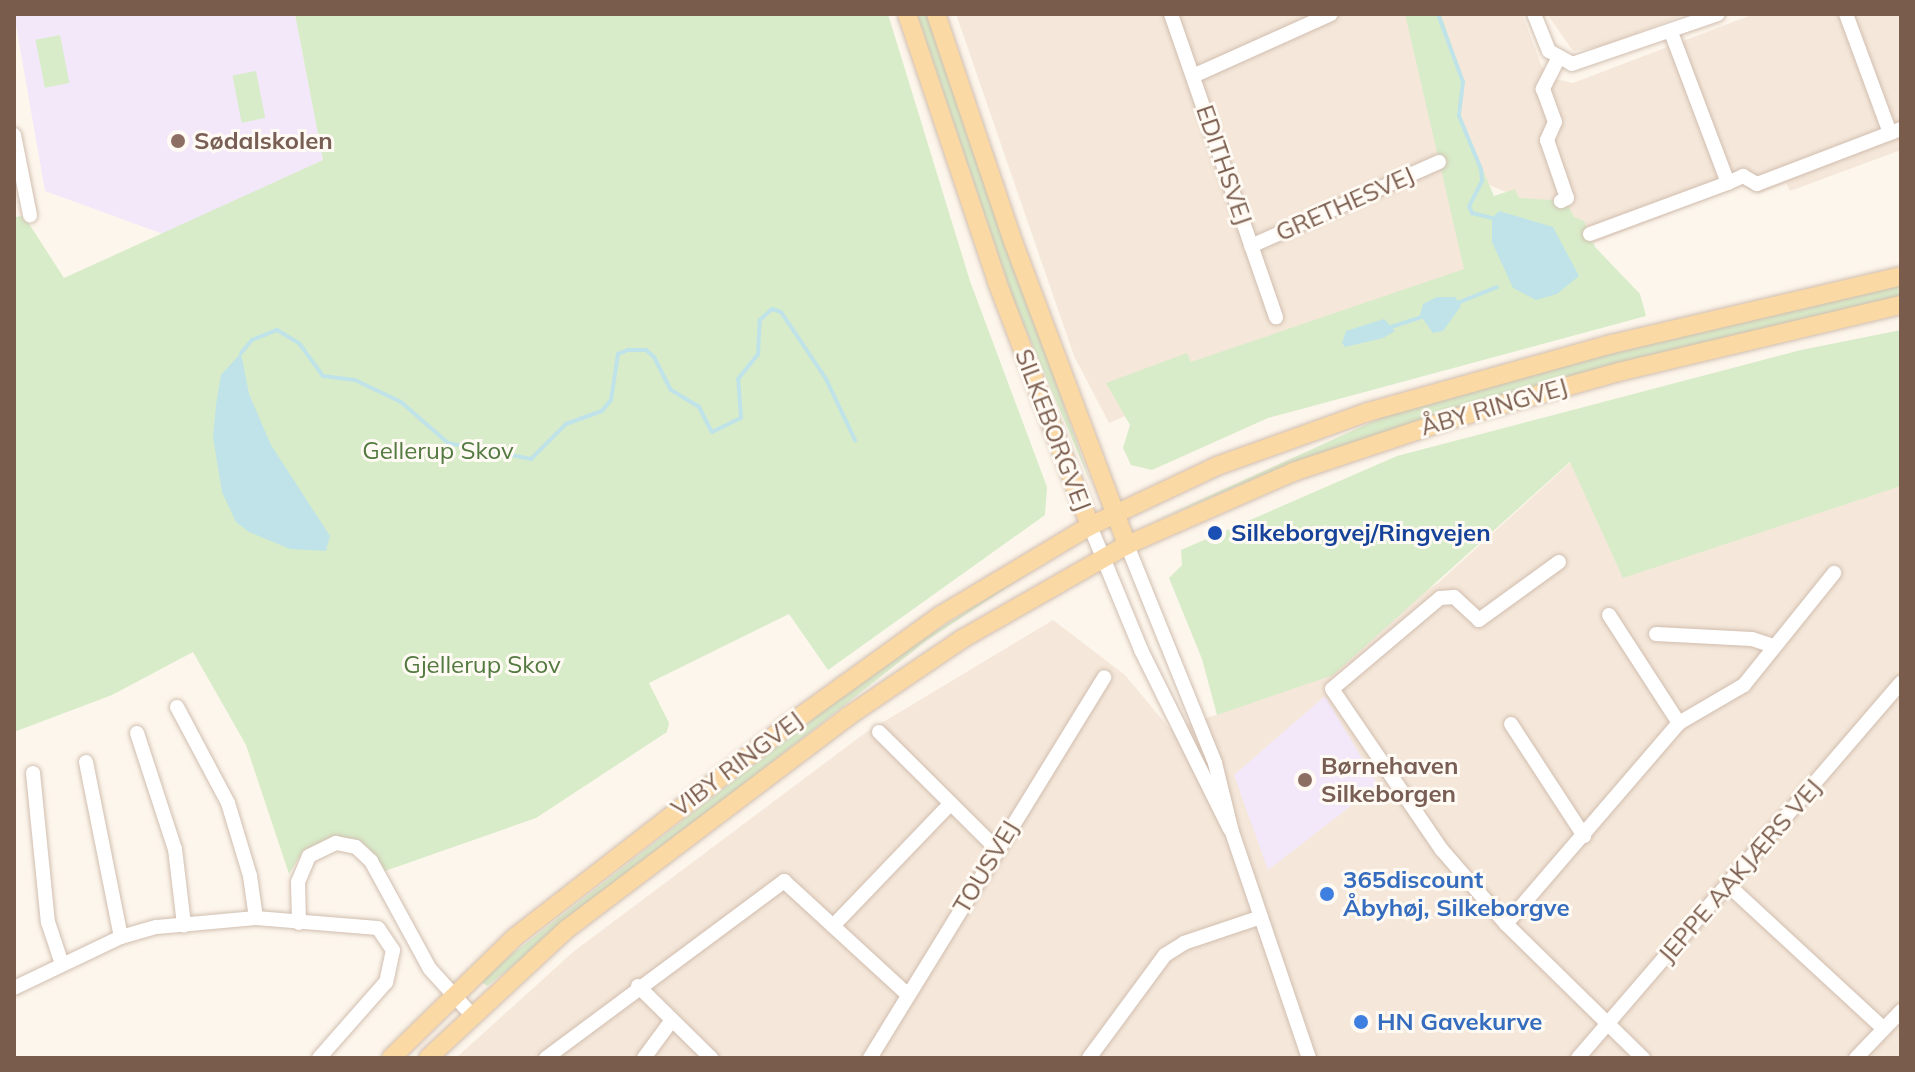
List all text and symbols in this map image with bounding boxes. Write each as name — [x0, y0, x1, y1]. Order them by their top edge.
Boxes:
street label: EDITHSVEJ — [1190, 101, 1258, 229]
place label: Sødalskolen — [194, 127, 333, 155]
marker: Sødalskolen — [169, 132, 187, 150]
street label: GRETHESVEJ — [1271, 161, 1419, 247]
street label: SILKEBORGVEJ — [1009, 345, 1097, 515]
street label: ÅBY RINGVEJ — [1417, 372, 1571, 442]
park label: Gellerup Skov — [362, 437, 514, 465]
place label: Silkeborgvej/Ringvejen — [1231, 519, 1491, 547]
marker: Silkeborgvej/Ringvejen — [1206, 524, 1224, 542]
park label: Gjellerup Skov — [403, 651, 561, 679]
street label: VIBY RINGVEJ — [666, 705, 808, 823]
place label: Børnehaven Silkeborgen — [1321, 752, 1458, 808]
marker: Børnehaven Silkeborgen — [1296, 771, 1314, 789]
street label: JEPPE AAKJÆRS VEJ — [1653, 773, 1827, 969]
street label: TOUSVEJ — [947, 815, 1025, 919]
place label: 365discount Åbyhøj, Silkeborgve — [1343, 866, 1570, 922]
marker: 365discount Åbyhøj, Silkeborgve — [1318, 885, 1336, 903]
place label: HN Gavekurve — [1377, 1008, 1542, 1036]
marker: HN Gavekurve — [1352, 1013, 1370, 1031]

